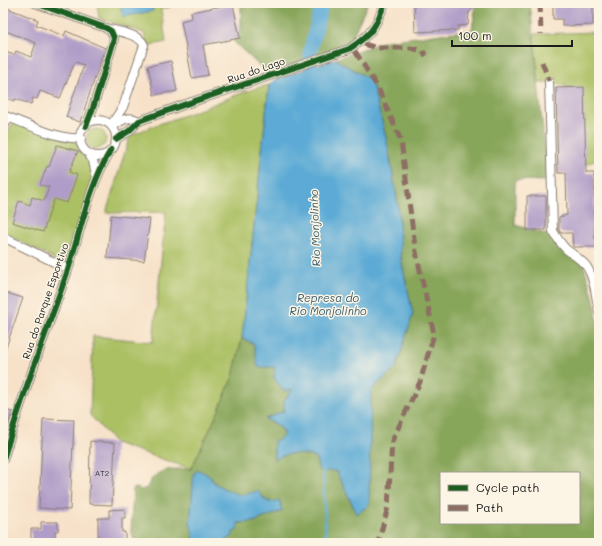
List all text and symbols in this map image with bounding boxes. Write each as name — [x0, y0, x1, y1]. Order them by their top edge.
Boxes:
scale bar — [452, 22, 572, 48]
text: 100 m — [458, 27, 492, 43]
street label: Rua do Lago — [225, 54, 287, 86]
water label: Rio Monjolinho — [306, 189, 323, 267]
street label: Rua do Parque Esportivo — [19, 241, 71, 361]
water label: Represa do Rio Monjolinho — [289, 290, 367, 318]
house number: AT2 — [95, 468, 109, 478]
legend — [440, 472, 580, 524]
text: Cycle path — [476, 479, 539, 495]
text: Path — [476, 499, 503, 515]

